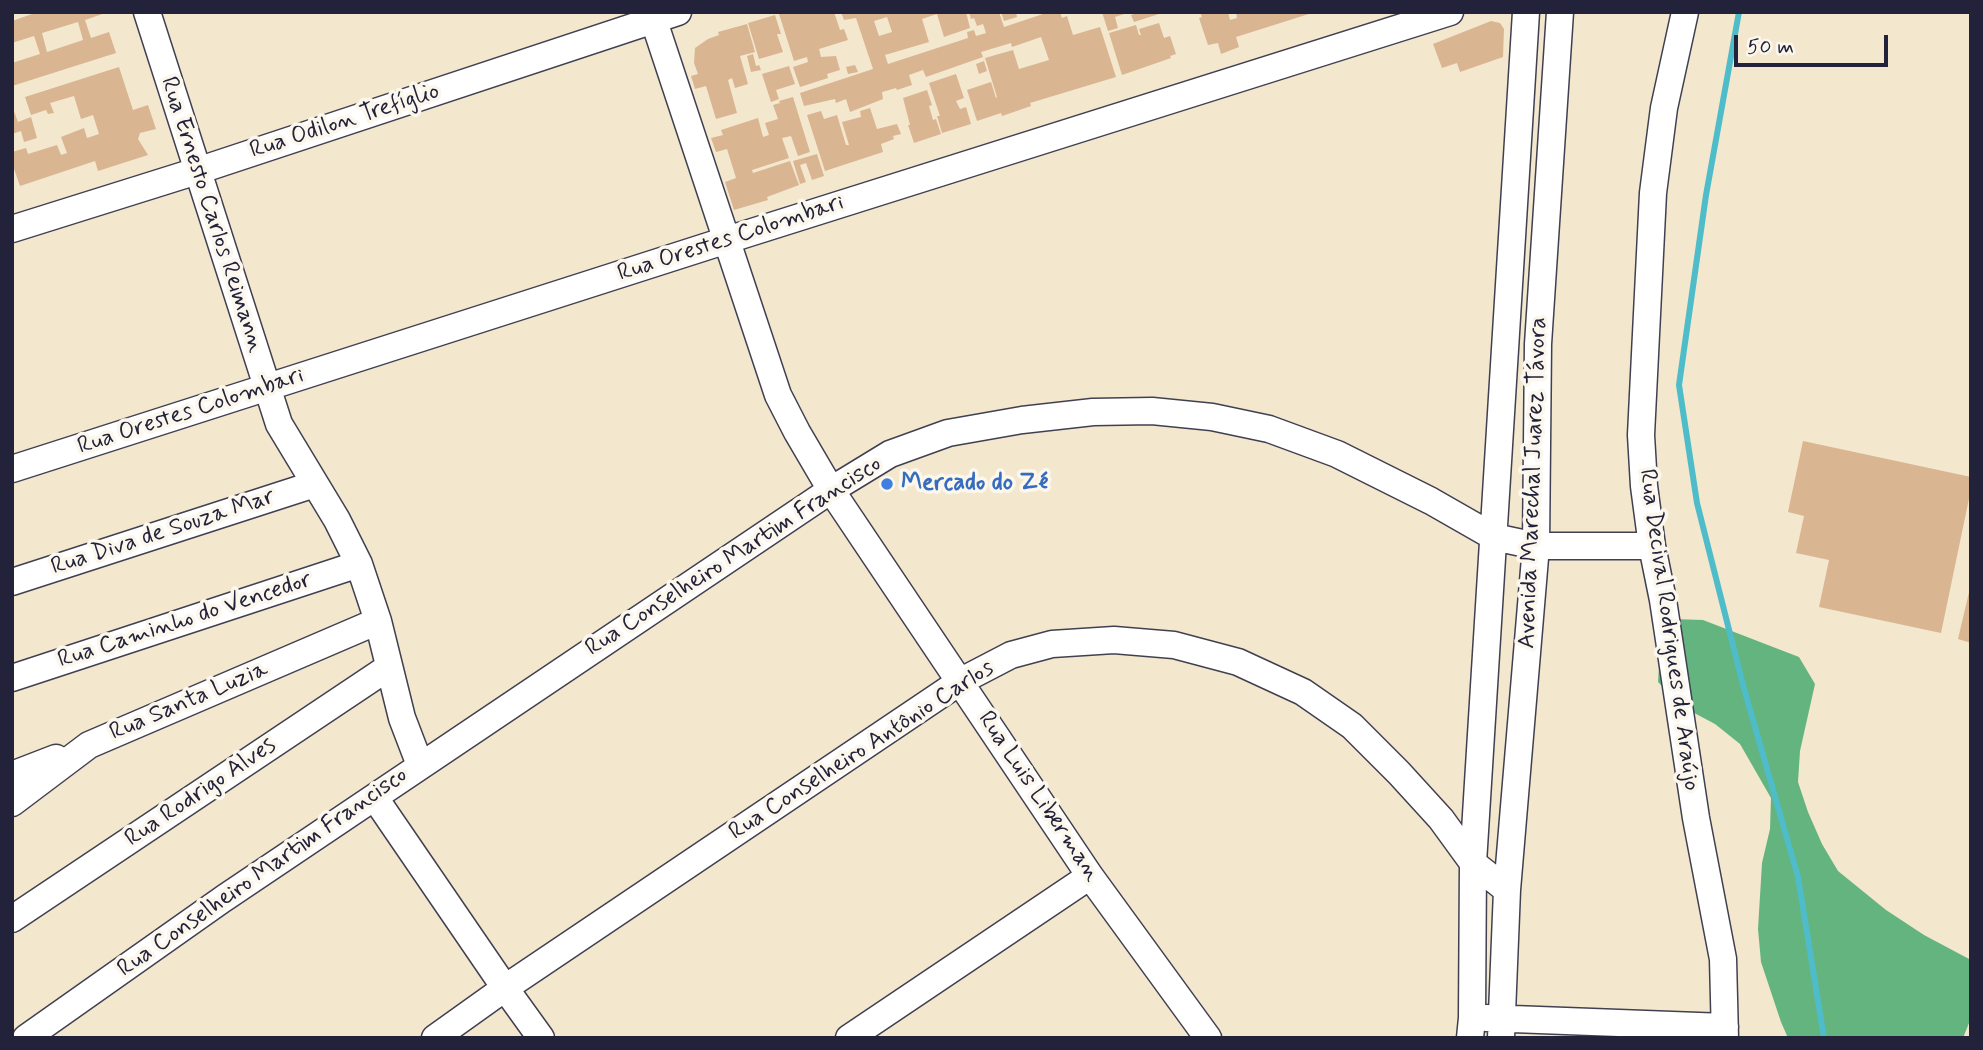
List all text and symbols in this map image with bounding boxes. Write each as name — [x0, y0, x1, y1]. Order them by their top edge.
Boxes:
scale bar — [1738, 21, 1892, 65]
text: 50 m — [1747, 33, 1794, 61]
street label: Rua Ernesto Carlos Reimann — [153, 74, 269, 356]
street label: Rua Odilon Trefíglio — [247, 78, 443, 166]
street label: Rua Orestes Colombari — [614, 189, 848, 289]
street label: Avenida Marechal Juarez Távora — [1514, 317, 1554, 649]
street label: Rua Orestes Colombari — [74, 362, 308, 462]
street label: Rua Conselheiro Martim Francisco — [581, 450, 887, 664]
street label: Rua Decival Rodrigues de Araújo — [1631, 467, 1705, 793]
place label: Mercado do Zé — [901, 470, 1048, 498]
marker: Mercado do Zé — [879, 476, 895, 492]
street label: Rua Diva de Souza Mar — [48, 483, 278, 583]
street label: Rua Caminho do Vencedor — [55, 566, 315, 676]
street label: Rua Conselheiro Antônio Carlos — [724, 654, 1000, 848]
street label: Rua Santa Luzia — [106, 656, 272, 748]
street label: Rua Luis Liberman — [970, 706, 1106, 888]
street label: Rua Rodrigo Alves — [120, 732, 282, 854]
street label: Rua Conselheiro Martim Francisco — [113, 762, 413, 984]

